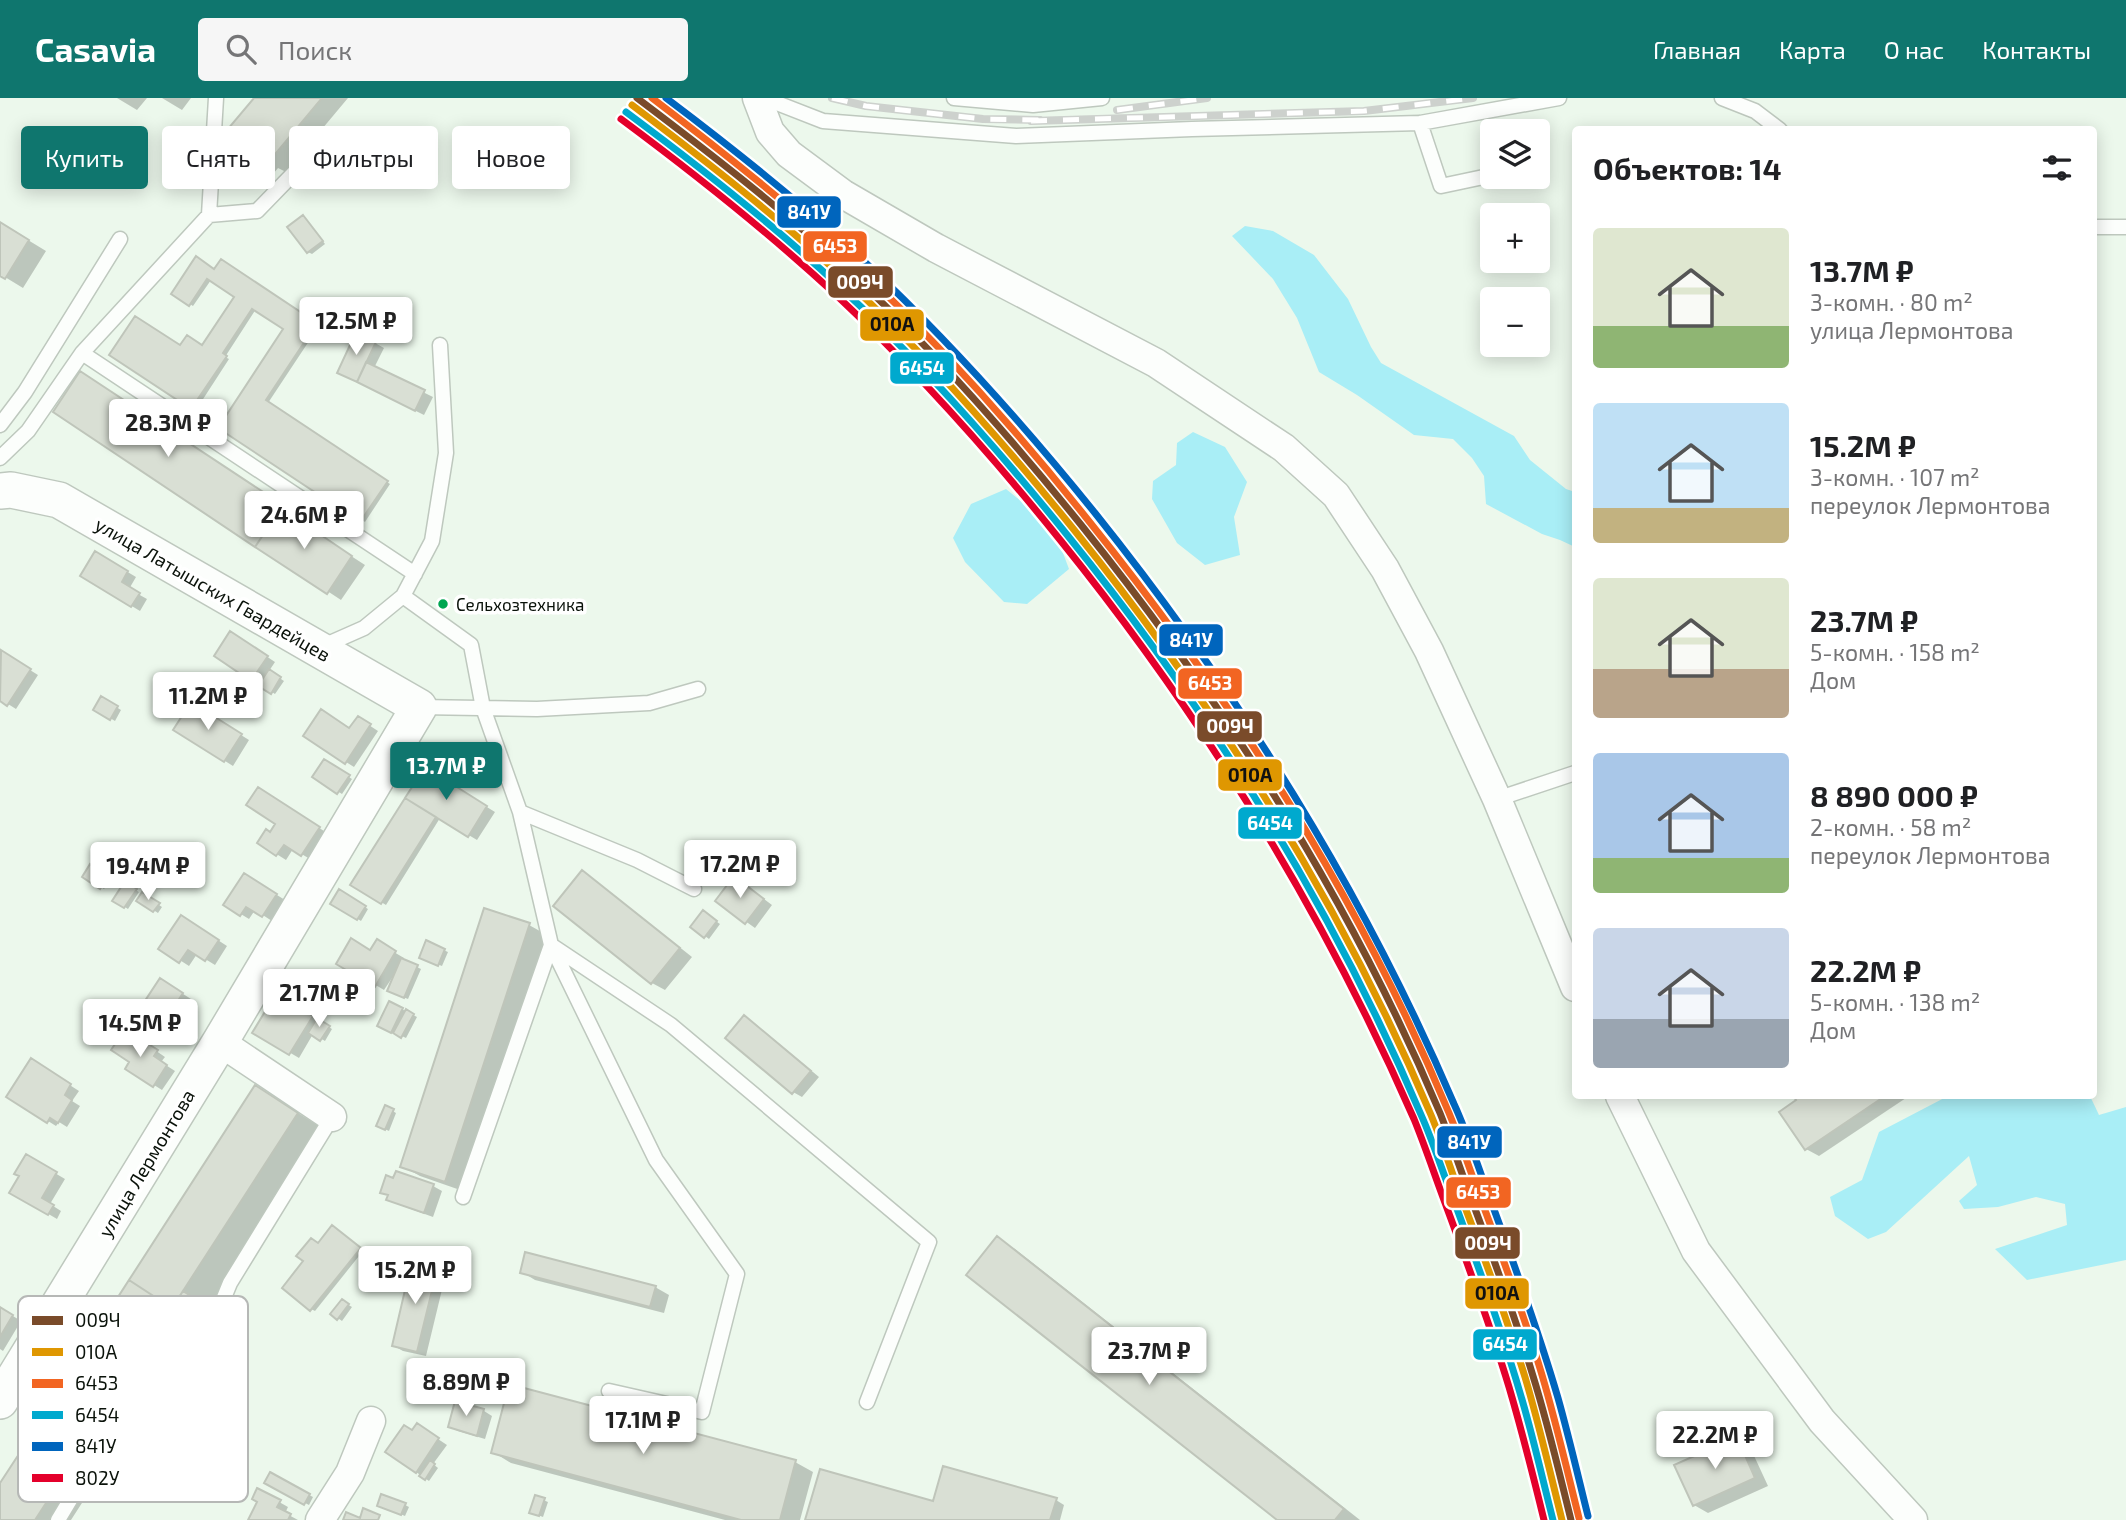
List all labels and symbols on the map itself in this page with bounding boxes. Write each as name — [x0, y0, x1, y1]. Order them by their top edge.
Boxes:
line badge: 841У — [776, 195, 842, 229]
text: 841У — [787, 200, 831, 223]
line badge: 6453 — [802, 230, 868, 263]
text: 6453 — [813, 234, 857, 257]
line badge: 009Ч — [827, 265, 894, 299]
text: 009Ч — [836, 270, 884, 293]
pin: 12.5M ₽ — [291, 298, 421, 357]
line badge: 010А — [859, 308, 925, 342]
text: 010А — [870, 312, 915, 335]
line badge: 6454 — [889, 351, 955, 385]
text: 6454 — [899, 356, 945, 379]
pin: 28.3M ₽ — [103, 400, 233, 459]
pin: 24.6M ₽ — [239, 491, 369, 551]
street label: улица Латышских Гвардейцев — [91, 512, 335, 667]
place label: Сельхозтехника — [456, 594, 584, 614]
marker: Сельхозтехника — [436, 597, 450, 611]
line badge: 841У — [1158, 623, 1224, 657]
text: 841У — [1169, 628, 1213, 651]
line badge: 6453 — [1177, 667, 1243, 700]
text: 6453 — [1188, 671, 1232, 694]
pin: 11.2M ₽ — [143, 672, 273, 732]
line badge: 009Ч — [1196, 710, 1263, 743]
text: 009Ч — [1206, 714, 1254, 737]
pin: 13.7M ₽ — [381, 742, 511, 802]
line badge: 010А — [1217, 758, 1283, 792]
text: 010А — [1228, 763, 1273, 786]
line badge: 6454 — [1237, 806, 1303, 840]
text: 6454 — [1247, 811, 1293, 834]
pin: 17.2M ₽ — [675, 840, 805, 900]
pin: 19.4M ₽ — [83, 842, 213, 902]
pin: 21.7M ₽ — [254, 970, 384, 1029]
pin: 14.5M ₽ — [75, 1000, 205, 1059]
street label: улица Лермонтова — [93, 1085, 200, 1241]
line badge: 841У — [1436, 1125, 1503, 1159]
text: 841У — [1447, 1130, 1491, 1153]
line badge: 6453 — [1445, 1176, 1512, 1209]
text: 6453 — [1456, 1180, 1500, 1203]
line badge: 009Ч — [1454, 1226, 1521, 1260]
text: 009Ч — [1464, 1231, 1512, 1254]
pin: 15.2M ₽ — [350, 1246, 480, 1306]
line badge: 010А — [1464, 1277, 1530, 1310]
text: 010А — [1475, 1281, 1520, 1304]
legend — [18, 1296, 248, 1502]
text: 009Ч — [75, 1308, 121, 1331]
pin: 23.7M ₽ — [1084, 1328, 1214, 1387]
line badge: 6454 — [1472, 1328, 1538, 1361]
text: 6454 — [1482, 1332, 1528, 1355]
text: 010А — [75, 1340, 117, 1363]
pin: 8.89M ₽ — [401, 1358, 531, 1418]
text: 6453 — [75, 1371, 118, 1394]
pin: 17.1M ₽ — [578, 1396, 708, 1456]
text: 6454 — [75, 1403, 119, 1426]
pin: 22.2M ₽ — [1650, 1412, 1780, 1471]
text: 841У — [75, 1434, 117, 1457]
text: 802У — [75, 1466, 120, 1489]

